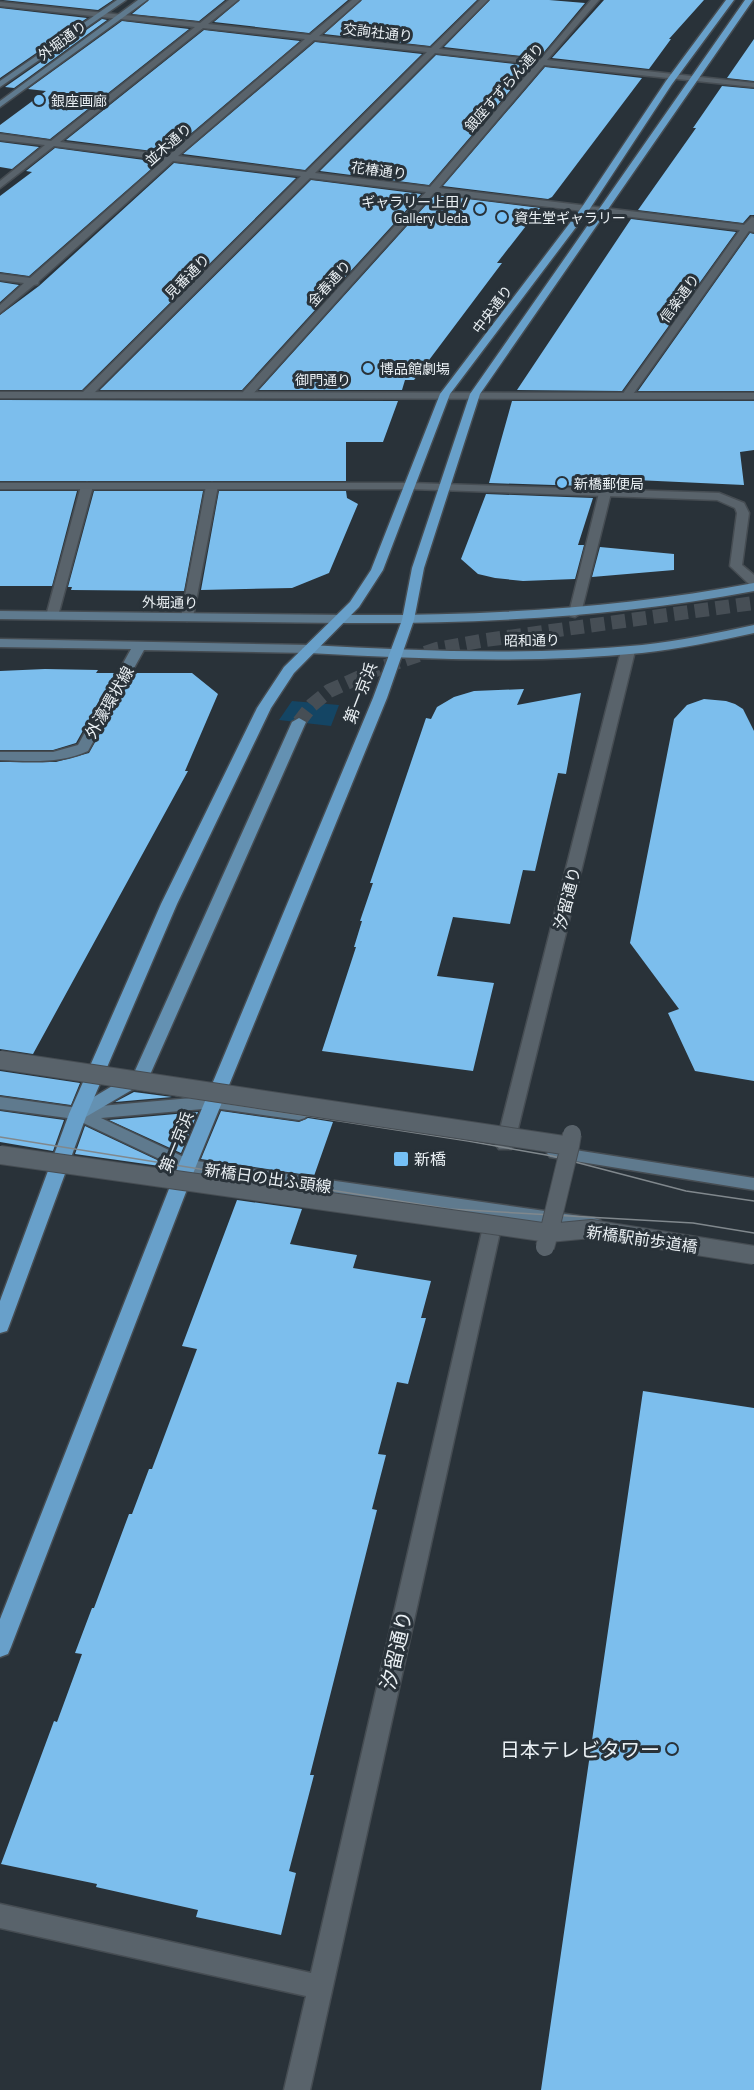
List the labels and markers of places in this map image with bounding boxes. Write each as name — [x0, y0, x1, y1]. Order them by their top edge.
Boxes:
place label: 銀座画廊 — [51, 90, 107, 111]
marker: 銀座画廊 — [32, 93, 46, 107]
place label: ギャラリー上田 / Gallery Ueda — [361, 191, 468, 228]
marker: ギャラリー上田 / Gallery Ueda — [473, 202, 487, 216]
place label: 資生堂ギャラリー — [514, 207, 626, 228]
marker: 資生堂ギャラリー — [495, 210, 509, 224]
place label: 博品館劇場 — [380, 358, 450, 379]
marker: 博品館劇場 — [361, 361, 375, 375]
place label: 新橋郵便局 — [574, 473, 644, 494]
marker: 新橋郵便局 — [555, 476, 569, 490]
place label: 新橋 — [414, 1147, 446, 1171]
marker: 新橋 — [392, 1150, 410, 1168]
place label: 日本テレビタワー — [500, 1734, 660, 1765]
marker: 日本テレビタワー — [665, 1742, 679, 1756]

